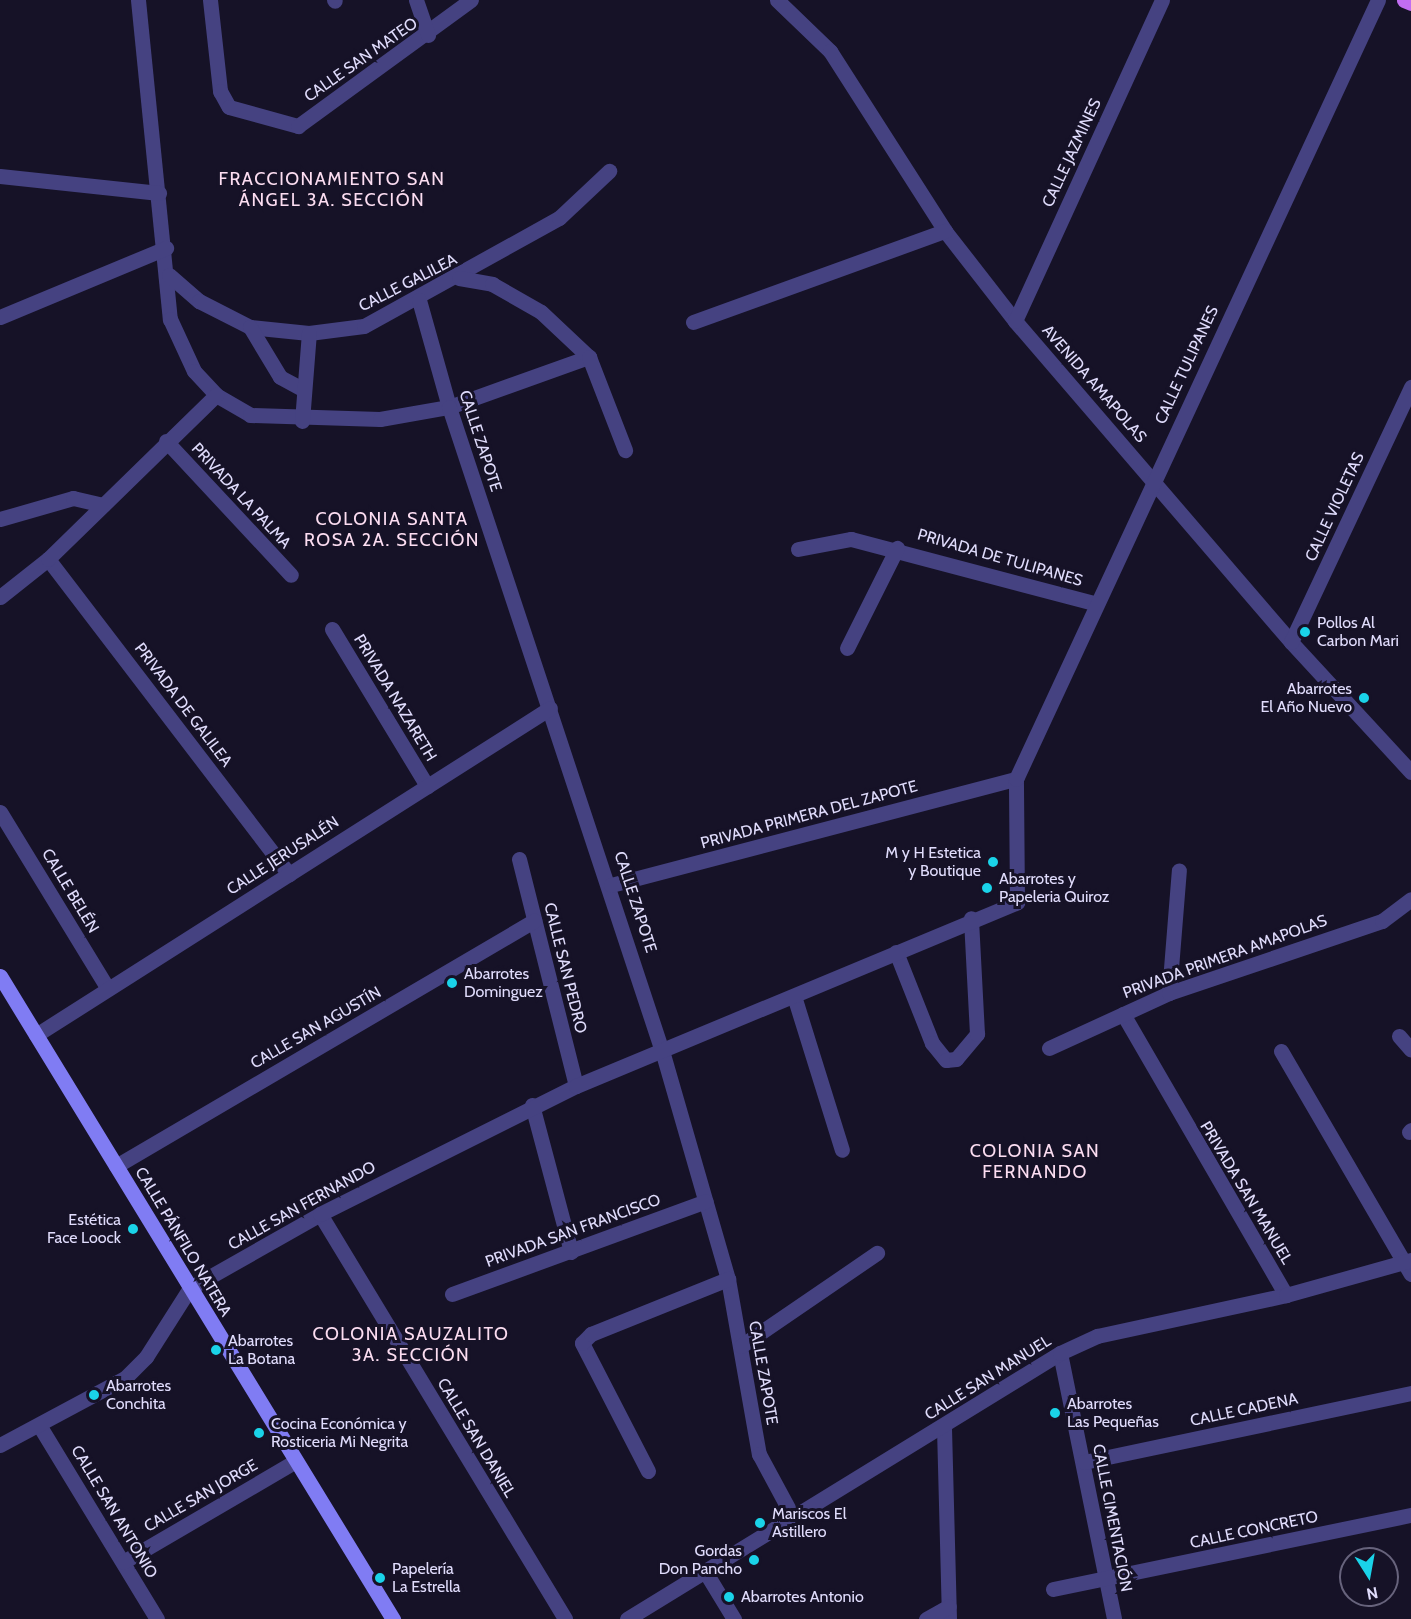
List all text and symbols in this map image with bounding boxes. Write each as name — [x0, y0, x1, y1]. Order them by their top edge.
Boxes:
street label: CALLE SAN MATEO — [301, 14, 421, 106]
street label: CALLE JAZMINES — [1038, 96, 1106, 210]
district label: FRACCIONAMIENTO SAN ÁNGEL 3A. SECCIÓN — [219, 169, 445, 212]
street label: CALLE GALILEA — [356, 250, 460, 316]
street label: CALLE TULIPANES — [1151, 303, 1223, 427]
street label: AVENIDA AMAPOLAS — [1038, 321, 1150, 447]
street label: CALLE ZAPOTE — [455, 388, 505, 494]
street label: PRIVADA LA PALMA — [187, 439, 295, 553]
street label: CALLE VIOLETAS — [1301, 449, 1369, 565]
district label: COLONIA SANTA ROSA 2A. SECCIÓN — [304, 509, 480, 552]
street label: PRIVADA DE TULIPANES — [915, 525, 1085, 591]
place label: Pollos Al Carbon Mari — [1317, 613, 1399, 651]
marker: Pollos Al Carbon Mari — [1298, 625, 1312, 639]
street label: PRIVADA NAZARETH — [350, 631, 440, 765]
street label: PRIVADA DE GALILEA — [130, 639, 236, 771]
place label: Abarrotes El Año Nuevo — [1260, 679, 1352, 717]
marker: Abarrotes El Año Nuevo — [1357, 691, 1371, 705]
street label: PRIVADA PRIMERA DEL ZAPOTE — [699, 777, 919, 853]
street label: CALLE JERUSALÉN — [223, 813, 343, 899]
place label: M y H Estetica y Boutique — [885, 843, 981, 881]
street label: CALLE BELÉN — [37, 845, 103, 937]
street label: CALLE ZAPOTE — [610, 849, 660, 955]
marker: M y H Estetica y Boutique — [986, 855, 1000, 869]
place label: Abarrotes y Papeleria Quiroz — [999, 869, 1109, 907]
marker: Abarrotes y Papeleria Quiroz — [980, 881, 994, 895]
street label: CALLE SAN PEDRO — [539, 901, 591, 1035]
street label: PRIVADA PRIMERA AMAPOLAS — [1120, 911, 1330, 1003]
place label: Abarrotes Dominguez — [464, 964, 543, 1002]
marker: Abarrotes Dominguez — [445, 976, 459, 990]
street label: CALLE SAN AGUSTÍN — [247, 983, 385, 1073]
street label: PRIVADA SAN MANUEL — [1196, 1118, 1296, 1268]
district label: COLONIA SAN FERNANDO — [970, 1141, 1100, 1184]
street label: CALLE SAN FERNANDO — [225, 1157, 379, 1255]
street label: CALLE PÁNFILO NATERA — [131, 1164, 235, 1320]
street label: PRIVADA SAN FRANCISCO — [483, 1190, 663, 1272]
place label: Estética Face Loock — [47, 1210, 121, 1248]
marker: Estética Face Loock — [126, 1222, 140, 1236]
street label: CALLE ZAPOTE — [744, 1319, 782, 1427]
district label: COLONIA SAUZALITO 3A. SECCIÓN — [313, 1324, 509, 1366]
place label: Abarrotes La Botana — [228, 1331, 295, 1369]
street label: CALLE SAN MANUEL — [921, 1331, 1055, 1425]
marker: Abarrotes La Botana — [209, 1343, 223, 1357]
street label: CALLE SAN DANIEL — [433, 1375, 519, 1501]
place label: Abarrotes Conchita — [106, 1376, 171, 1414]
marker: Abarrotes Conchita — [87, 1388, 101, 1402]
street label: CALLE CADENA — [1188, 1389, 1300, 1431]
place label: Abarrotes Las Pequeñas — [1067, 1394, 1159, 1432]
marker: Abarrotes Las Pequeñas — [1048, 1406, 1062, 1420]
place label: Cocina Económica y Rosticeria Mi Negrita — [271, 1414, 408, 1452]
marker: Cocina Económica y Rosticeria Mi Negrita — [252, 1426, 266, 1440]
street label: CALLE SAN ANTONIO — [67, 1442, 161, 1582]
street label: CALLE CIMENTACIÓN — [1088, 1443, 1136, 1593]
street label: CALLE SAN JORGE — [141, 1456, 261, 1536]
place label: Mariscos El Astillero — [772, 1504, 846, 1542]
street label: CALLE CONCRETO — [1188, 1507, 1320, 1553]
marker: Mariscos El Astillero — [753, 1516, 767, 1530]
place label: Gordas Don Pancho — [659, 1541, 742, 1579]
north arrow — [1339, 1547, 1399, 1607]
marker: Gordas Don Pancho — [747, 1553, 761, 1567]
place label: Papelería La Estrella — [392, 1559, 460, 1597]
marker: Papelería La Estrella — [373, 1571, 387, 1585]
text: N — [1365, 1583, 1380, 1604]
place label: Abarrotes Antonio — [741, 1587, 864, 1607]
marker: Abarrotes Antonio — [722, 1590, 736, 1604]

